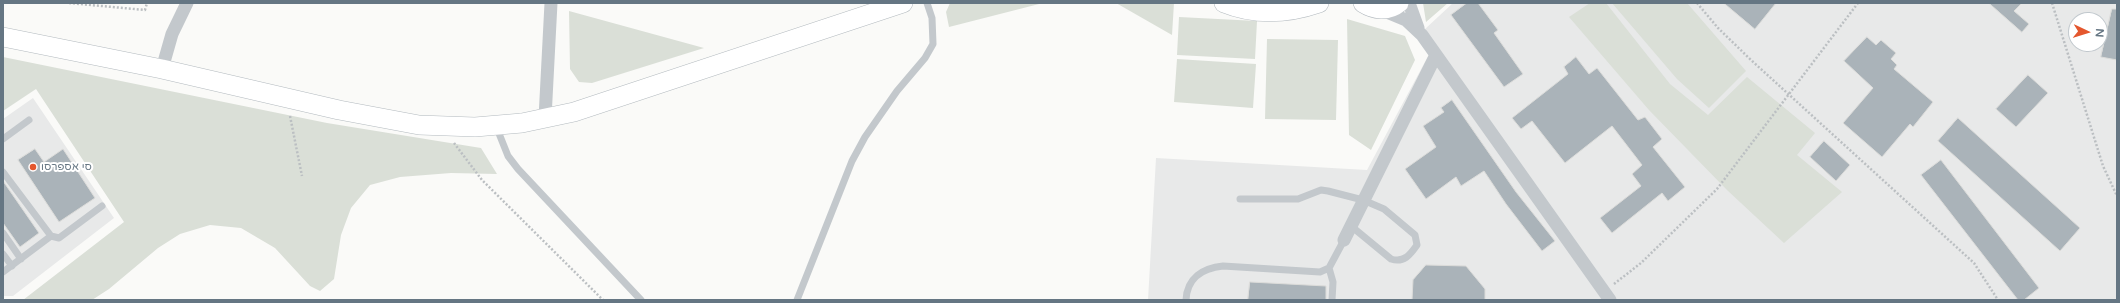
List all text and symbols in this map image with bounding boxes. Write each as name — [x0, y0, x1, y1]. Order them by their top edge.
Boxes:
north arrow — [2068, 12, 2108, 52]
text: N — [2093, 28, 2106, 38]
place label: סי אספרסו — [41, 160, 92, 174]
marker: סי אספרסו — [28, 162, 38, 172]

